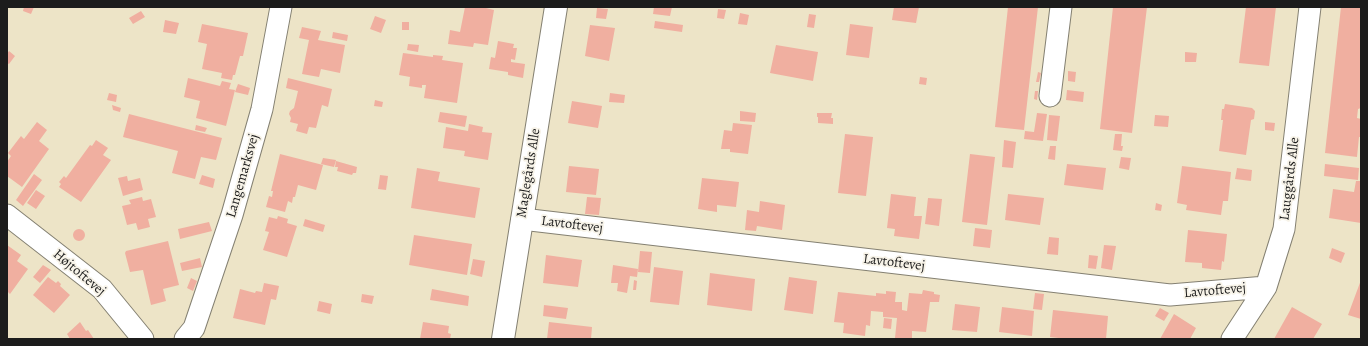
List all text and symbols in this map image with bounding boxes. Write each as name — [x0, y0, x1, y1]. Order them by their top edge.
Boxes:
street label: Maglegårds Alle — [514, 127, 544, 219]
street label: Langemarksvej — [223, 132, 263, 220]
street label: Lauggårds Alle — [1277, 136, 1303, 222]
street label: Lavtoftevej — [540, 213, 604, 237]
street label: Højtoftevej — [49, 246, 109, 300]
street label: Lavtoftevej — [862, 251, 926, 275]
street label: Lavtoftevej — [1183, 280, 1247, 302]

